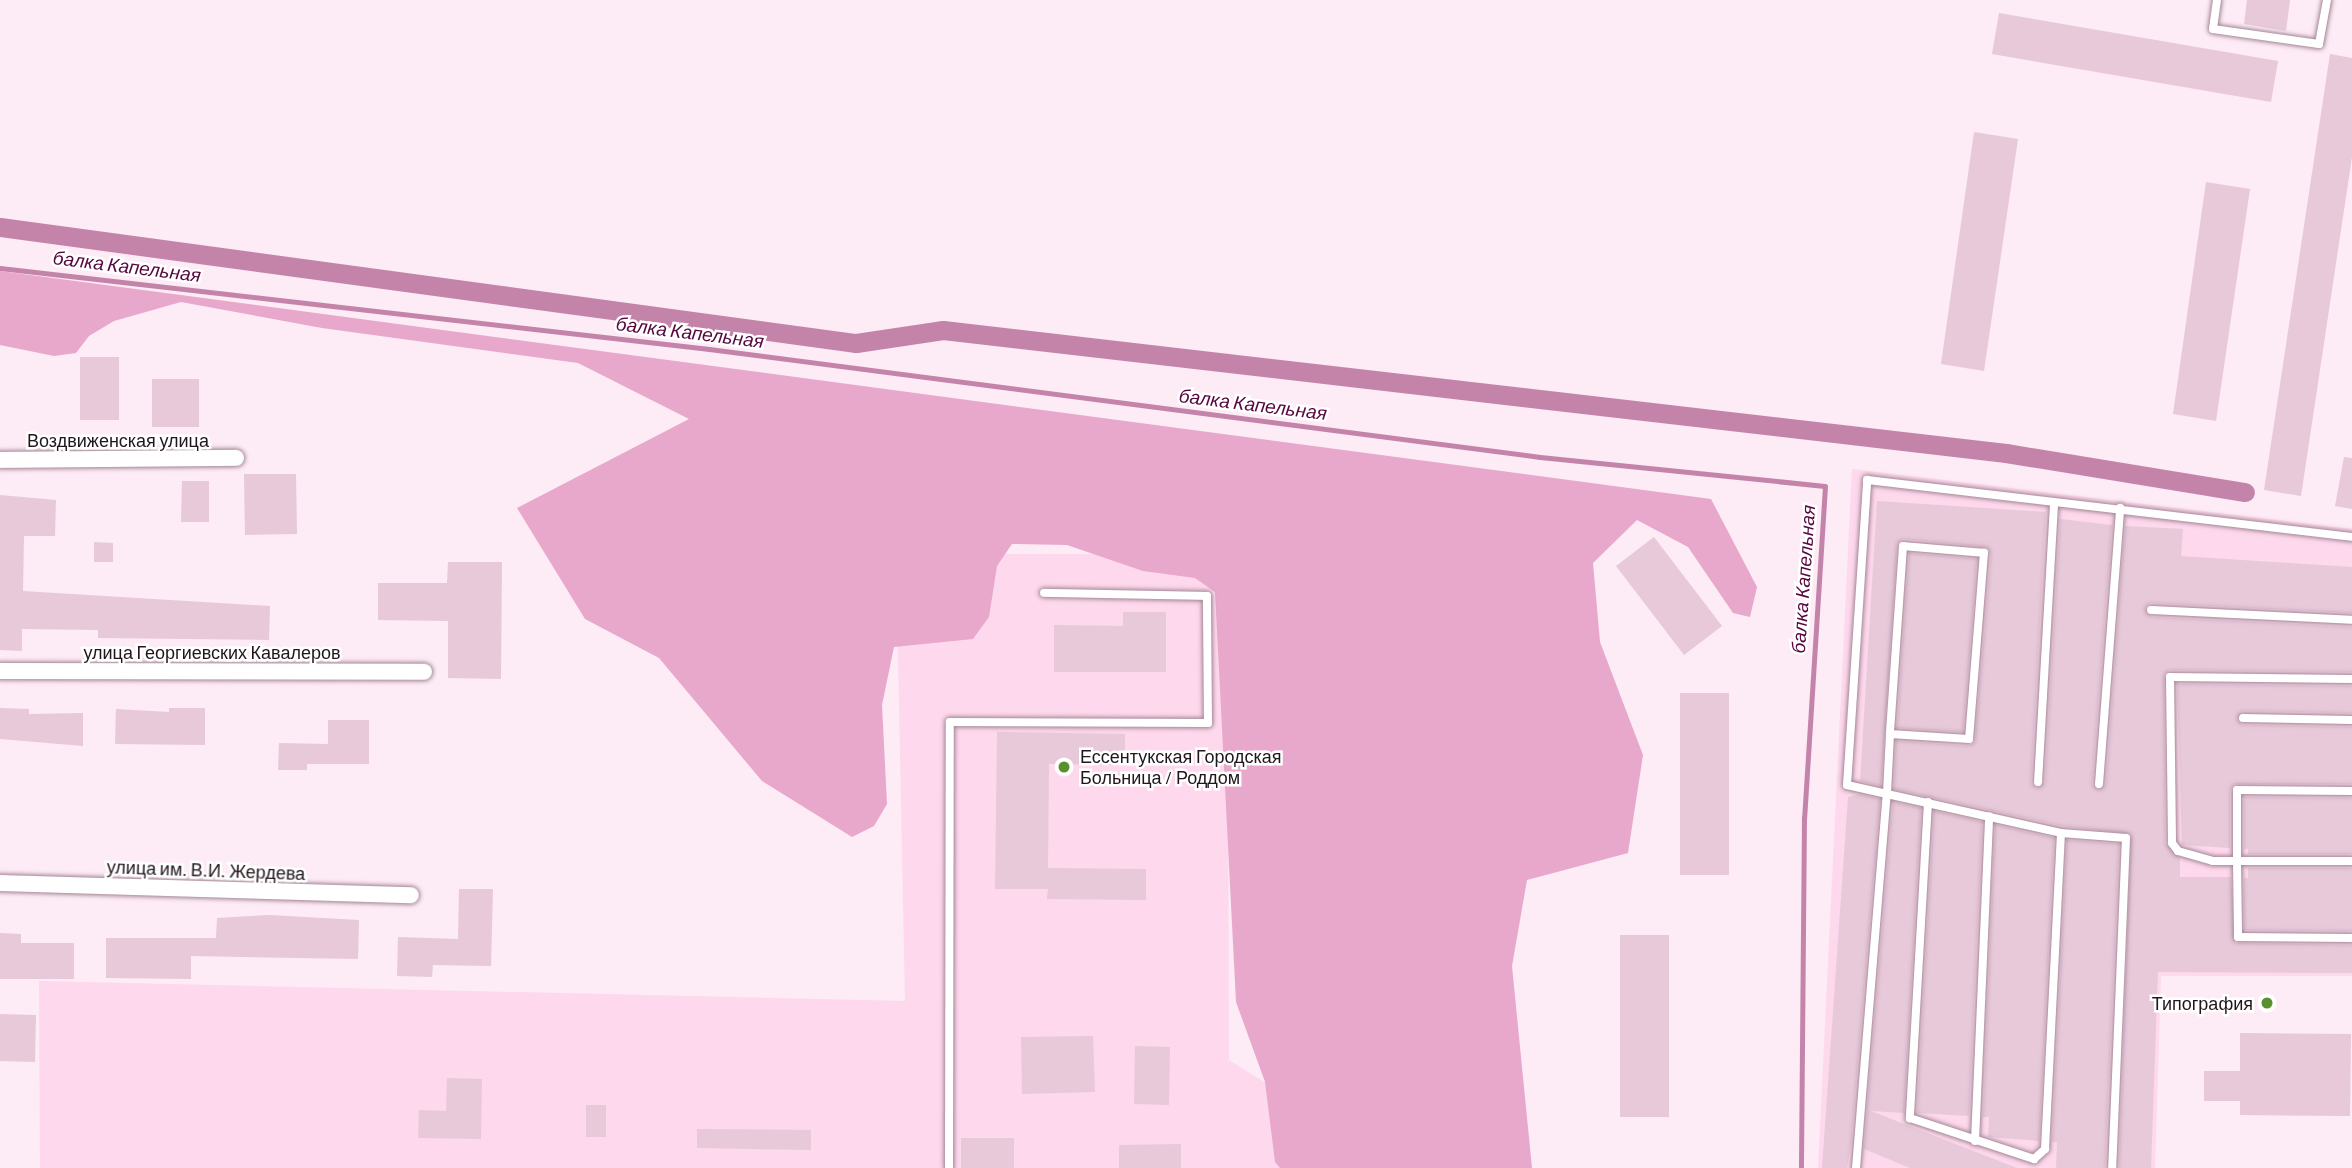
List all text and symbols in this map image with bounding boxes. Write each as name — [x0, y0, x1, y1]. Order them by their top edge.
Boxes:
water label: балка Капельная — [52, 246, 202, 286]
water label: балка Капельная — [615, 312, 765, 352]
water label: балка Капельная — [1178, 384, 1328, 424]
street label: Воздвиженская улица — [27, 429, 209, 451]
water label: балка Капельная — [1786, 504, 1820, 654]
street label: улица Георгиевских Кавалеров — [83, 641, 341, 663]
place label: Ессентукская Городская Больница / Роддом — [1080, 746, 1282, 788]
marker: Ессентукская Городская Больница / Роддом — [1054, 757, 1074, 777]
street label: улица им. В.И. Жердева — [106, 856, 306, 884]
place label: Типография — [2152, 992, 2253, 1014]
marker: Типография — [2259, 995, 2275, 1011]

